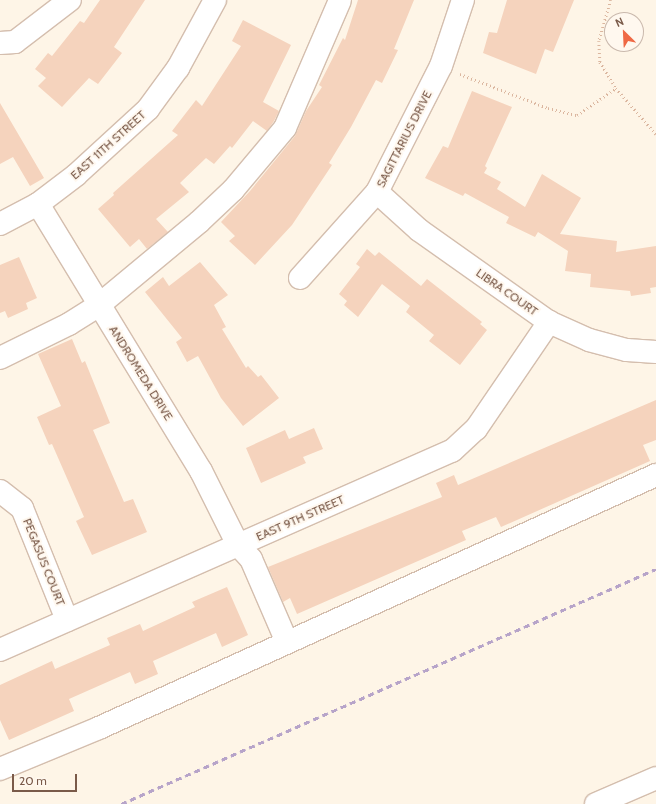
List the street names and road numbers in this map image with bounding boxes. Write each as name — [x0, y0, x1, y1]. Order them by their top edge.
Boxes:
street label: SAGITTARIUS DRIVE — [373, 88, 435, 190]
street label: EAST 11TH STREET — [68, 108, 148, 182]
street label: LIBRA COURT — [473, 265, 541, 319]
street label: ANDROMEDA DRIVE — [106, 323, 176, 423]
street label: EAST 9TH STREET — [254, 492, 346, 544]
street label: PEGASUS COURT — [20, 516, 68, 608]

